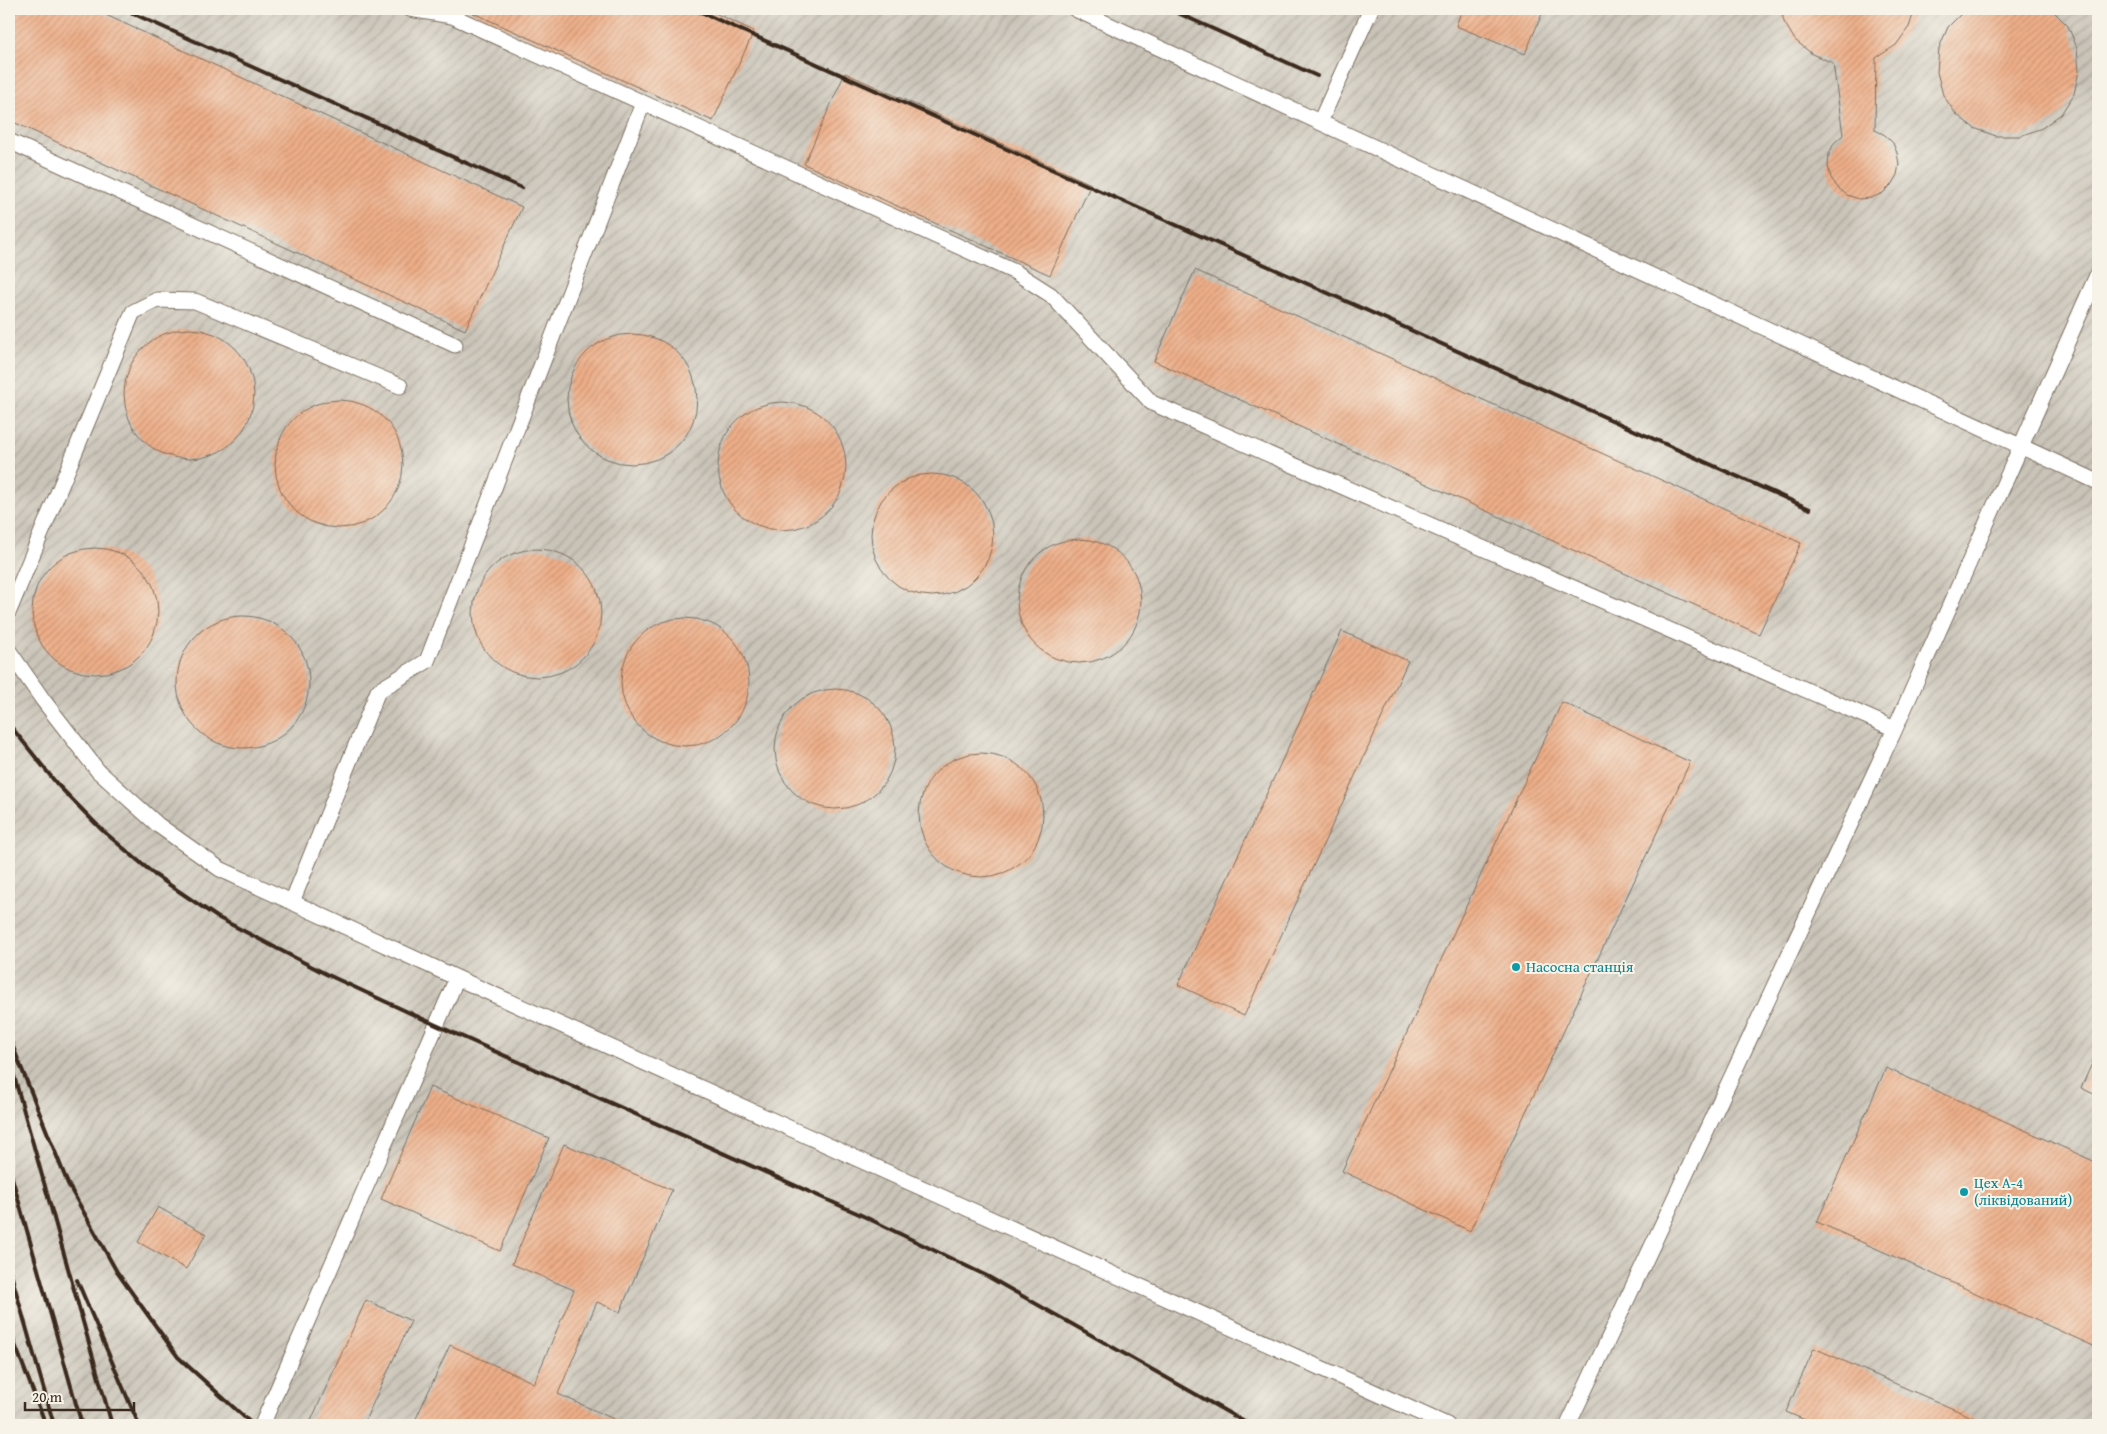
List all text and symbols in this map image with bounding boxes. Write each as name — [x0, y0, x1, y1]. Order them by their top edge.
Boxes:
place label: Насосна станція — [1526, 956, 1634, 977]
marker: Насосна станція — [1510, 961, 1522, 973]
place label: Цех А-4 (ліквідований) — [1974, 1172, 2072, 1210]
marker: Цех А-4 (ліквідований) — [1958, 1186, 1970, 1198]
scale bar — [25, 1379, 134, 1411]
text: 20 m — [32, 1386, 63, 1407]

